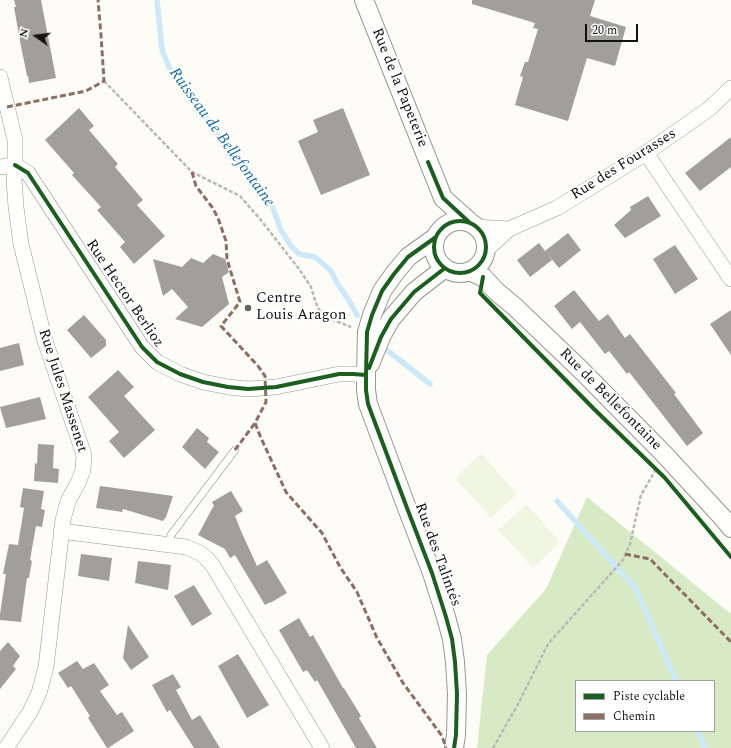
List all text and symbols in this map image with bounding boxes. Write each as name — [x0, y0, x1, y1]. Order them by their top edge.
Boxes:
north arrow — [16, 16, 56, 56]
scale bar — [587, 16, 640, 42]
text: 20 m — [592, 21, 617, 40]
street label: Rue de la Papeterie — [367, 26, 431, 150]
text: N — [15, 27, 33, 39]
water label: Ruisseau de Bellefontaine — [164, 65, 278, 211]
street label: Rue des Fourasses — [568, 125, 680, 205]
street label: Rue Hector Berlioz — [81, 237, 167, 351]
place label: Centre Louis Aragon — [256, 290, 346, 325]
marker: Centre Louis Aragon — [243, 303, 253, 313]
street label: Rue Jules Massenet — [34, 327, 90, 455]
street label: Rue de Bellefontaine — [555, 345, 665, 455]
street label: Rue des Talintés — [410, 501, 464, 609]
legend — [575, 680, 715, 732]
text: Piste cyclable — [613, 687, 685, 706]
text: Chemin — [613, 707, 656, 726]

